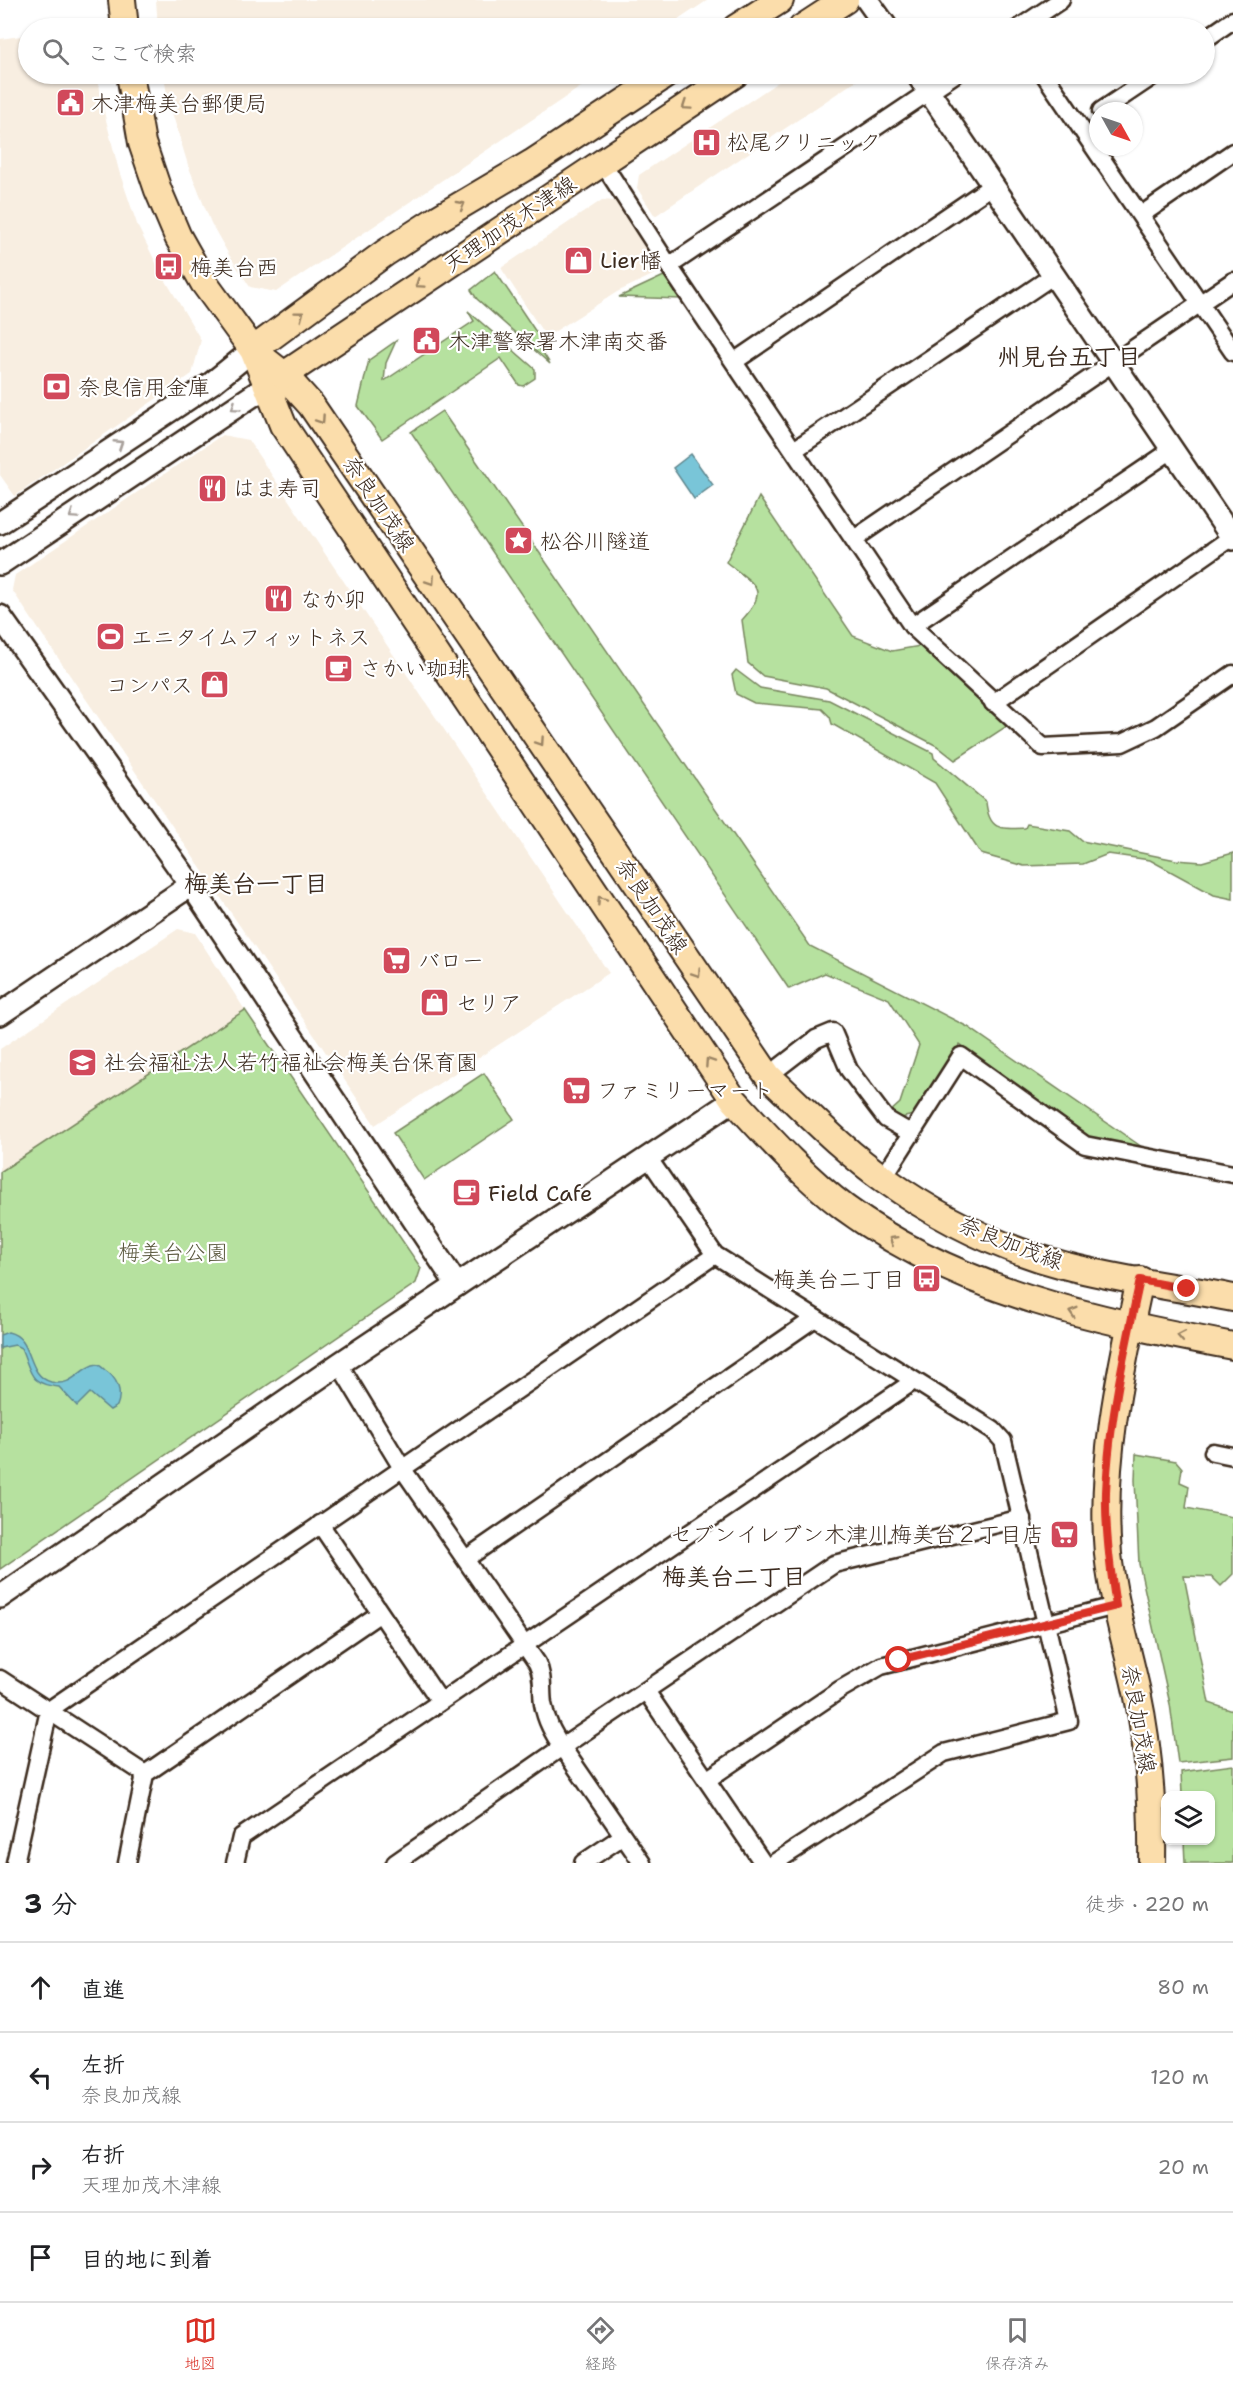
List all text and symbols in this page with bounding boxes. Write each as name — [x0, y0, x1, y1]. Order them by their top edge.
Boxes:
search box — [18, 18, 1215, 84]
icon: search — [39, 35, 72, 68]
text: ここで検索 — [87, 39, 197, 68]
public building icon: 木津梅美台郵便局 — [54, 87, 86, 119]
place label: 木津梅美台郵便局 — [91, 89, 267, 118]
one-way arrow — [682, 99, 693, 110]
north arrow — [1089, 102, 1143, 156]
hospital icon: 松尾クリニック — [690, 126, 722, 158]
place label: 松尾クリニック — [727, 128, 881, 157]
street label: 天理加茂木津線 — [438, 169, 582, 279]
one-way arrow — [455, 201, 465, 212]
shop icon: Lier幡 — [563, 244, 595, 276]
place label: Lier幡 — [600, 246, 662, 275]
bus stop icon: 梅美台西 — [153, 251, 185, 283]
place label: 梅美台西 — [190, 253, 278, 282]
one-way arrow — [415, 277, 426, 288]
one-way arrow — [293, 311, 304, 322]
public building icon: 木津警察署木津南交番 — [411, 325, 443, 357]
place label: 木津警察署木津南交番 — [448, 327, 668, 356]
district label: 州見台五丁目 — [997, 341, 1141, 373]
bank icon: 奈良信用金庫 — [41, 371, 73, 403]
place label: 奈良信用金庫 — [78, 373, 210, 402]
one-way arrow — [231, 400, 242, 411]
one-way arrow — [314, 413, 325, 424]
one-way arrow — [112, 440, 123, 451]
street label: 奈良加茂線 — [336, 450, 422, 558]
restaurant icon: はま寿司 — [196, 472, 228, 504]
place label: はま寿司 — [233, 474, 321, 503]
one-way arrow — [69, 508, 80, 519]
place icon: 松谷川隧道 — [503, 525, 535, 557]
place label: 松谷川隧道 — [540, 527, 650, 556]
one-way arrow — [424, 574, 435, 585]
restaurant icon: なか卯 — [263, 583, 295, 615]
place label: なか卯 — [300, 585, 366, 614]
sports icon: エニタイムフィットネス — [94, 621, 126, 653]
place label: エニタイムフィットネス — [131, 623, 370, 652]
cafe icon: さかい珈琲 — [323, 652, 355, 684]
place label: さかい珈琲 — [360, 654, 470, 683]
shop icon: コンパス — [198, 669, 230, 701]
place label: コンパス — [106, 671, 193, 700]
one-way arrow — [533, 736, 545, 746]
street label: 奈良加茂線 — [609, 852, 695, 960]
district label: 梅美台一丁目 — [184, 868, 328, 900]
one-way arrow — [596, 896, 608, 906]
supermarket icon: バロー — [381, 944, 413, 976]
place label: バロー — [418, 946, 484, 975]
one-way arrow — [690, 966, 701, 977]
shop icon: セリア — [419, 987, 451, 1019]
place label: セリア — [456, 989, 522, 1018]
school or university icon: 社会福祉法人若竹福祉会梅美台保育園 — [67, 1046, 99, 1078]
place label: 社会福祉法人若竹福祉会梅美台保育園 — [104, 1048, 478, 1077]
one-way arrow — [705, 1058, 716, 1069]
supermarket icon: ファミリーマート — [560, 1074, 592, 1106]
place label: ファミリーマート — [597, 1076, 773, 1105]
cafe icon: Field Cafe — [451, 1177, 483, 1209]
place label: Field Cafe — [488, 1179, 592, 1208]
street label: 奈良加茂線 — [954, 1210, 1068, 1276]
one-way arrow — [889, 1235, 899, 1247]
park label: 梅美台公園 — [118, 1238, 228, 1267]
bus stop icon: 梅美台二丁目 — [910, 1263, 942, 1295]
place label: 梅美台二丁目 — [773, 1265, 905, 1294]
route end — [1173, 1275, 1199, 1301]
one-way arrow — [1069, 1307, 1079, 1319]
one-way arrow — [1177, 1330, 1187, 1343]
supermarket icon: セブンイレブン木津川梅美台２丁目店 — [1049, 1518, 1081, 1550]
place label: セブンイレブン木津川梅美台２丁目店 — [670, 1520, 1044, 1549]
district label: 梅美台二丁目 — [662, 1561, 806, 1593]
route start — [885, 1646, 911, 1672]
street label: 奈良加茂線 — [1115, 1662, 1163, 1776]
map controls — [1161, 1791, 1215, 1845]
button: layers — [1161, 1791, 1215, 1845]
text: 3 分 — [24, 1886, 77, 1921]
text: 徒歩 · 220 m — [1085, 1891, 1209, 1917]
icon: ahead — [24, 1971, 57, 2004]
text: 80 m — [1157, 1974, 1209, 2000]
text: 直進 — [81, 1975, 125, 2004]
text: 左折 — [81, 2050, 125, 2079]
icon: left — [24, 2061, 57, 2094]
text: 120 m — [1150, 2064, 1209, 2090]
text: 奈良加茂線 — [81, 2082, 181, 2108]
text: 右折 — [81, 2140, 125, 2169]
icon: right — [24, 2151, 57, 2184]
text: 20 m — [1158, 2154, 1209, 2180]
text: 天理加茂木津線 — [81, 2172, 221, 2198]
icon: arrive — [24, 2241, 57, 2274]
text: 目的地に到着 — [81, 2245, 213, 2274]
tab: 地図 — [184, 2314, 217, 2374]
tab: 経路 — [584, 2314, 617, 2374]
tab: 保存済み — [985, 2314, 1049, 2374]

